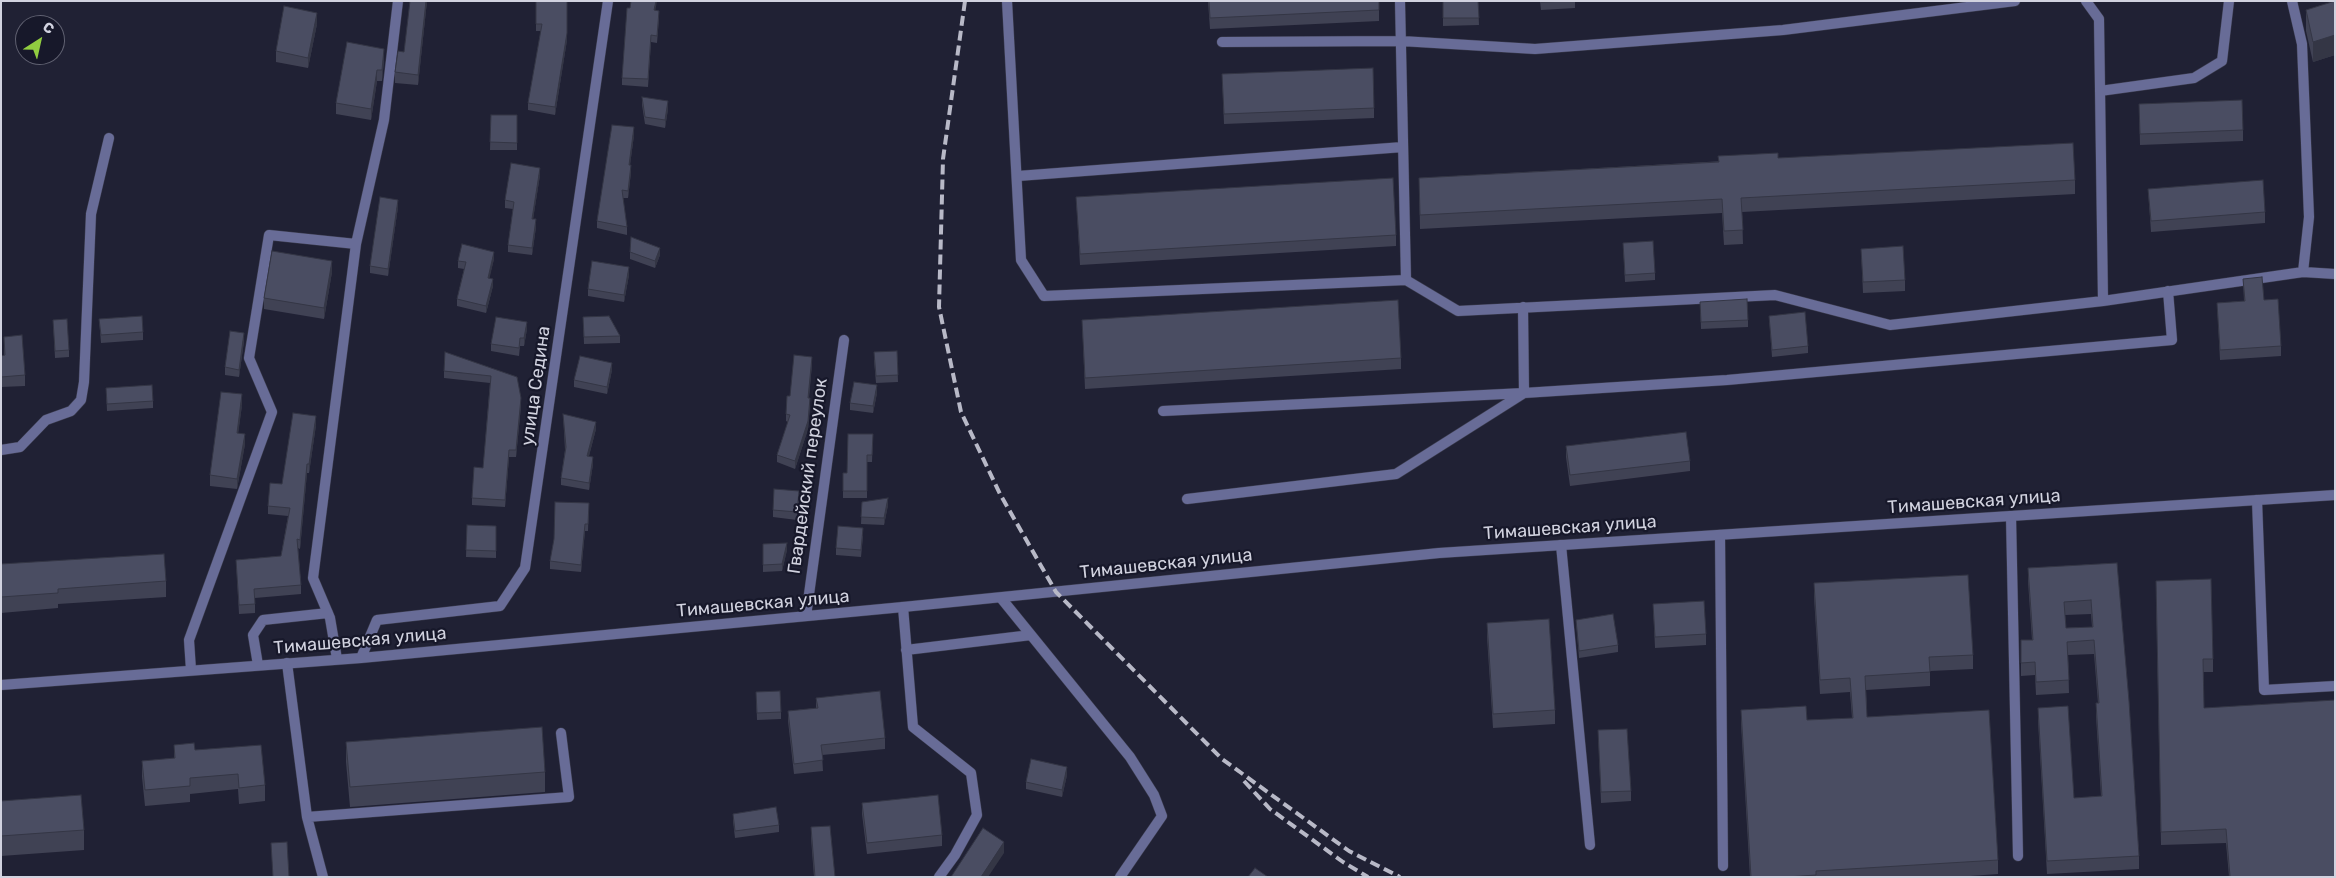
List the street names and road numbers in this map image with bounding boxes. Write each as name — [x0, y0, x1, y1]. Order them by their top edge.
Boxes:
street label: улица Седина — [517, 325, 555, 447]
street label: Гвардейский переулок — [784, 377, 832, 575]
street label: Тимашевская улица — [1887, 485, 2061, 519]
street label: Тимашевская улица — [1483, 511, 1657, 545]
street label: Тимашевская улица — [1079, 544, 1253, 584]
street label: Тимашевская улица — [676, 586, 850, 622]
street label: Тимашевская улица — [273, 623, 447, 659]

